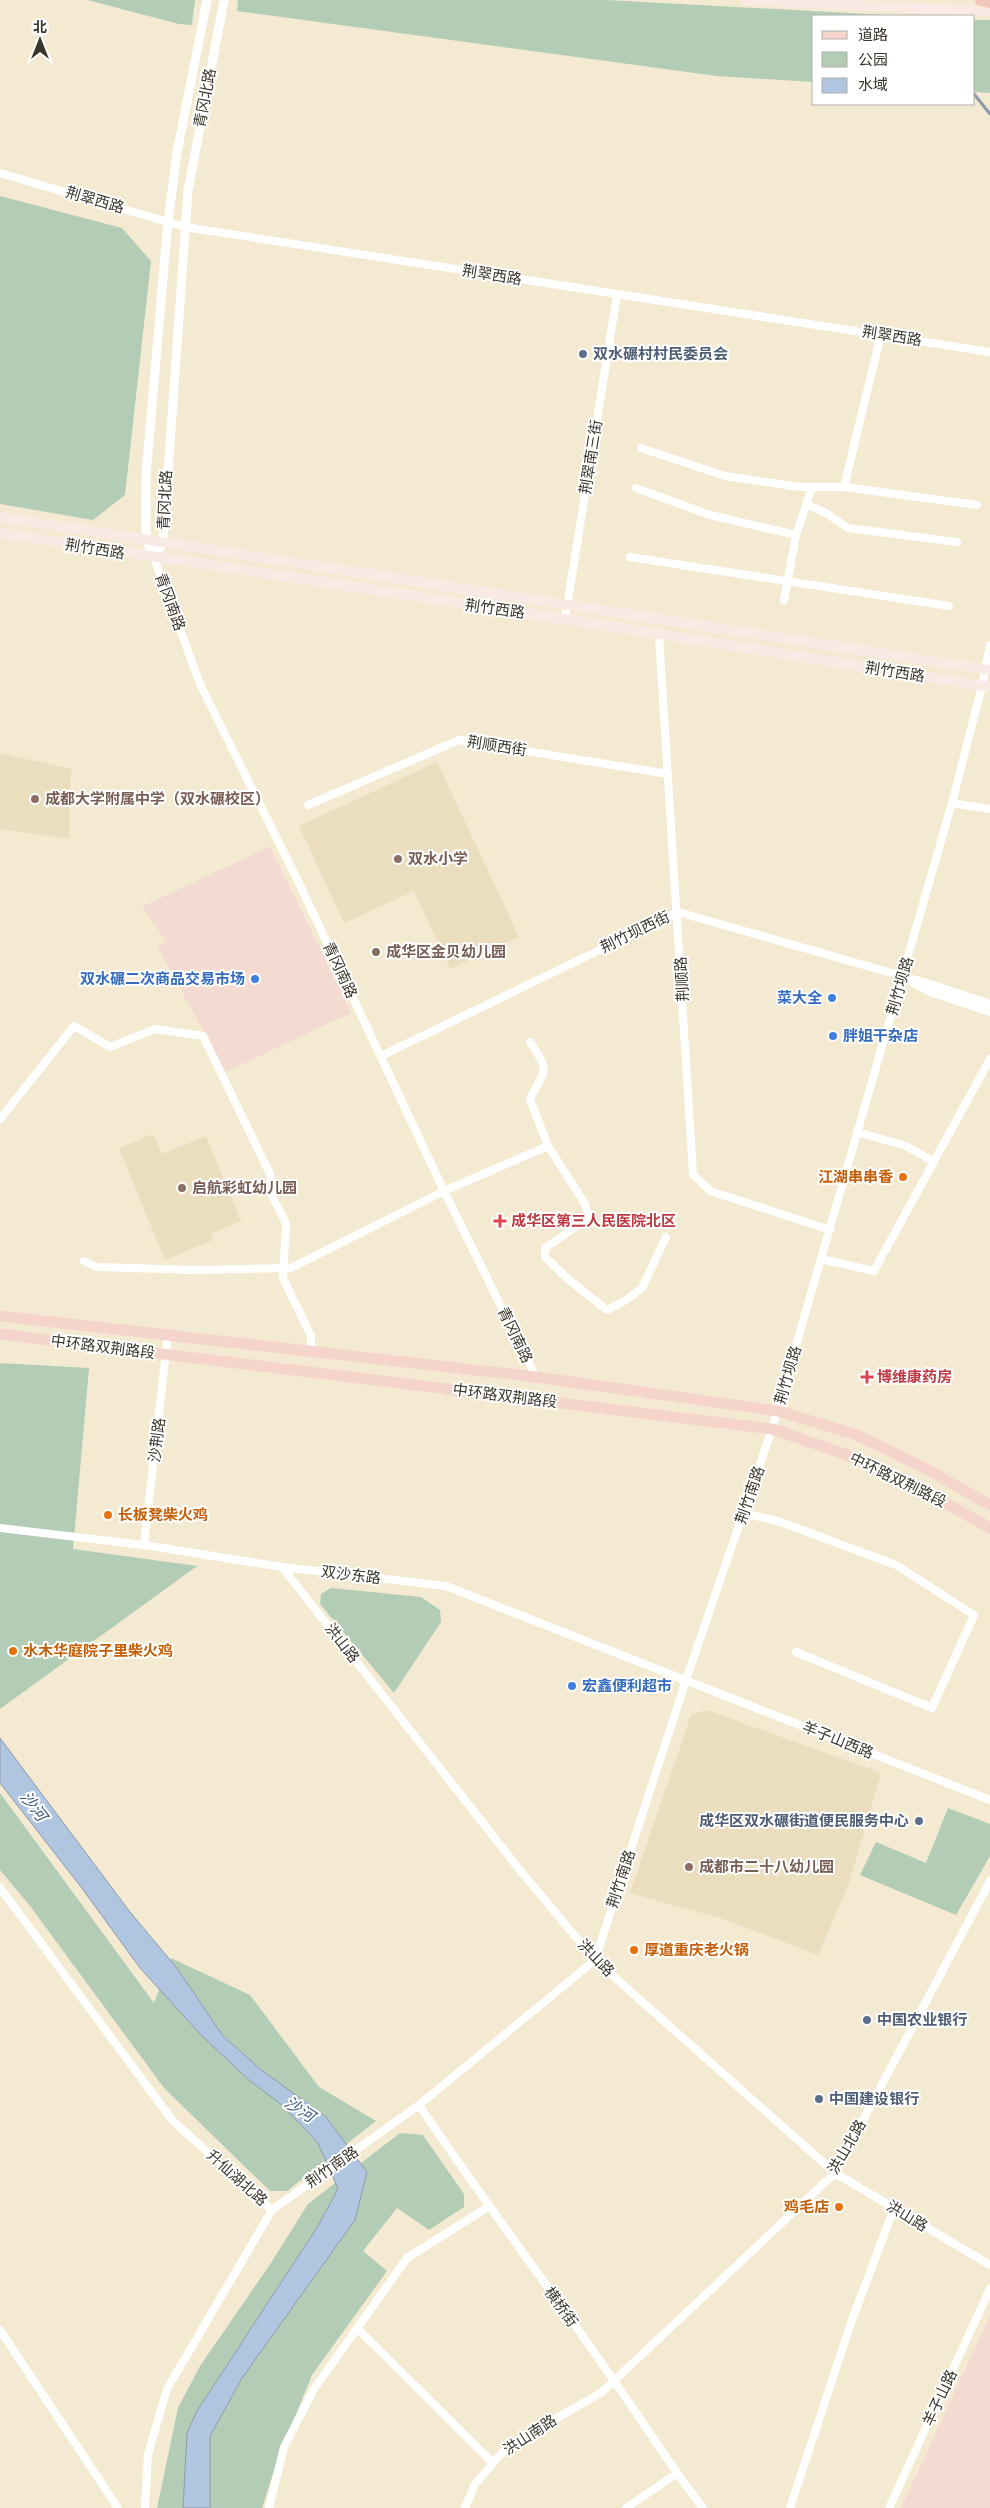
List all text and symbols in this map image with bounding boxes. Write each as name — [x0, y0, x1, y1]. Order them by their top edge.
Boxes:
north arrow — [15, 15, 65, 65]
legend — [812, 15, 975, 105]
text: 北 — [33, 20, 47, 37]
text: 道路 — [858, 27, 888, 46]
text: 公园 — [858, 52, 888, 71]
street label: 青冈北路 — [190, 67, 222, 130]
text: 水域 — [858, 77, 888, 96]
street label: 荆翠西路 — [63, 184, 126, 219]
street label: 荆翠西路 — [461, 262, 523, 291]
street label: 荆翠西路 — [861, 323, 923, 352]
place label: 双水碾村村民委员会 — [593, 345, 728, 365]
marker: 双水碾村村民委员会 — [577, 348, 589, 360]
street label: 荆翠南三街 — [577, 419, 608, 496]
street label: 青冈北路 — [154, 470, 178, 531]
street label: 荆竹西路 — [64, 536, 126, 565]
street label: 青冈南路 — [149, 571, 188, 634]
street label: 荆竹西路 — [464, 597, 526, 624]
street label: 荆竹西路 — [864, 659, 926, 688]
street label: 荆顺西街 — [466, 733, 528, 762]
place label: 成都大学附属中学（双水碾校区） — [45, 790, 270, 810]
marker: 成都大学附属中学（双水碾校区） — [29, 793, 41, 805]
place label: 双水小学 — [408, 850, 468, 870]
marker: 双水小学 — [392, 853, 404, 865]
street label: 荆竹坝西街 — [598, 908, 674, 958]
street label: 青冈南路 — [317, 939, 360, 1002]
place label: 成华区金贝幼儿园 — [386, 943, 506, 963]
marker: 成华区金贝幼儿园 — [370, 946, 382, 958]
street label: 荆竹坝路 — [884, 955, 919, 1018]
street label: 荆顺路 — [673, 956, 694, 1002]
place label: 双水碾二次商品交易市场 — [80, 971, 245, 990]
marker: 双水碾二次商品交易市场 — [249, 973, 261, 985]
place label: 菜大全 — [777, 989, 823, 1009]
marker: 菜大全 — [826, 992, 838, 1004]
place label: 胖姐干杂店 — [843, 1027, 918, 1047]
marker: 胖姐干杂店 — [827, 1030, 839, 1042]
place label: 江湖串串香 — [818, 1169, 893, 1188]
marker: 江湖串串香 — [897, 1171, 909, 1183]
place label: 启航彩虹幼儿园 — [192, 1179, 297, 1199]
marker: 启航彩虹幼儿园 — [176, 1182, 188, 1194]
place label: 成华区第三人民医院北区 — [511, 1212, 676, 1232]
marker: 成华区第三人民医院北区 — [493, 1214, 507, 1228]
street label: 青冈南路 — [492, 1305, 535, 1367]
street label: 中环路双荆路段 — [50, 1333, 156, 1364]
street label: 荆竹坝路 — [772, 1344, 807, 1407]
place label: 博维康药房 — [877, 1368, 952, 1388]
marker: 博维康药房 — [861, 1371, 873, 1383]
street label: 中环路双荆路段 — [452, 1382, 558, 1413]
street label: 沙荆路 — [146, 1417, 171, 1464]
street label: 中环路双荆路段 — [846, 1450, 949, 1513]
street label: 荆竹南路 — [733, 1464, 770, 1527]
place label: 长板凳柴火鸡 — [118, 1507, 208, 1526]
marker: 长板凳柴火鸡 — [102, 1509, 114, 1521]
street label: 双沙东路 — [320, 1563, 382, 1590]
street label: 洪山路 — [319, 1620, 363, 1668]
place label: 水木华庭·院子里柴火鸡 — [23, 1642, 173, 1662]
marker: 水木华庭·院子里柴火鸡 — [7, 1645, 19, 1657]
place label: 宏鑫便利超市 — [582, 1678, 672, 1697]
marker: 宏鑫便利超市 — [566, 1680, 578, 1692]
street label: 羊子山西路 — [799, 1719, 876, 1764]
water label: 沙河 — [15, 1788, 52, 1828]
place label: 成华区双水碾街道便民服务中心 — [699, 1812, 909, 1832]
marker: 成华区双水碾街道便民服务中心 — [913, 1815, 925, 1827]
street label: 荆竹南路 — [604, 1848, 641, 1911]
place label: 成都市二十八幼儿园 — [699, 1858, 834, 1878]
marker: 成都市二十八幼儿园 — [683, 1861, 695, 1873]
street label: 洪山路 — [572, 1936, 618, 1982]
place label: 厚道重庆老火锅 — [644, 1942, 749, 1961]
marker: 厚道重庆老火锅 — [628, 1944, 640, 1956]
place label: 中国农业银行 — [877, 2012, 967, 2031]
marker: 中国农业银行 — [861, 2014, 873, 2026]
place label: 中国建设银行 — [829, 2091, 919, 2110]
marker: 中国建设银行 — [813, 2093, 825, 2105]
water label: 沙河 — [280, 2094, 320, 2129]
street label: 洪山北路 — [824, 2117, 872, 2178]
street label: 荆竹南路 — [303, 2143, 363, 2193]
street label: 升仙湖北路 — [202, 2146, 271, 2211]
street label: 洪山路 — [882, 2197, 931, 2237]
place label: 鸡毛店 — [784, 2199, 829, 2218]
marker: 鸡毛店 — [833, 2201, 845, 2213]
street label: 横桥街 — [539, 2284, 581, 2332]
street label: 羊子山路 — [920, 2367, 963, 2430]
street label: 洪山南路 — [500, 2411, 561, 2461]

